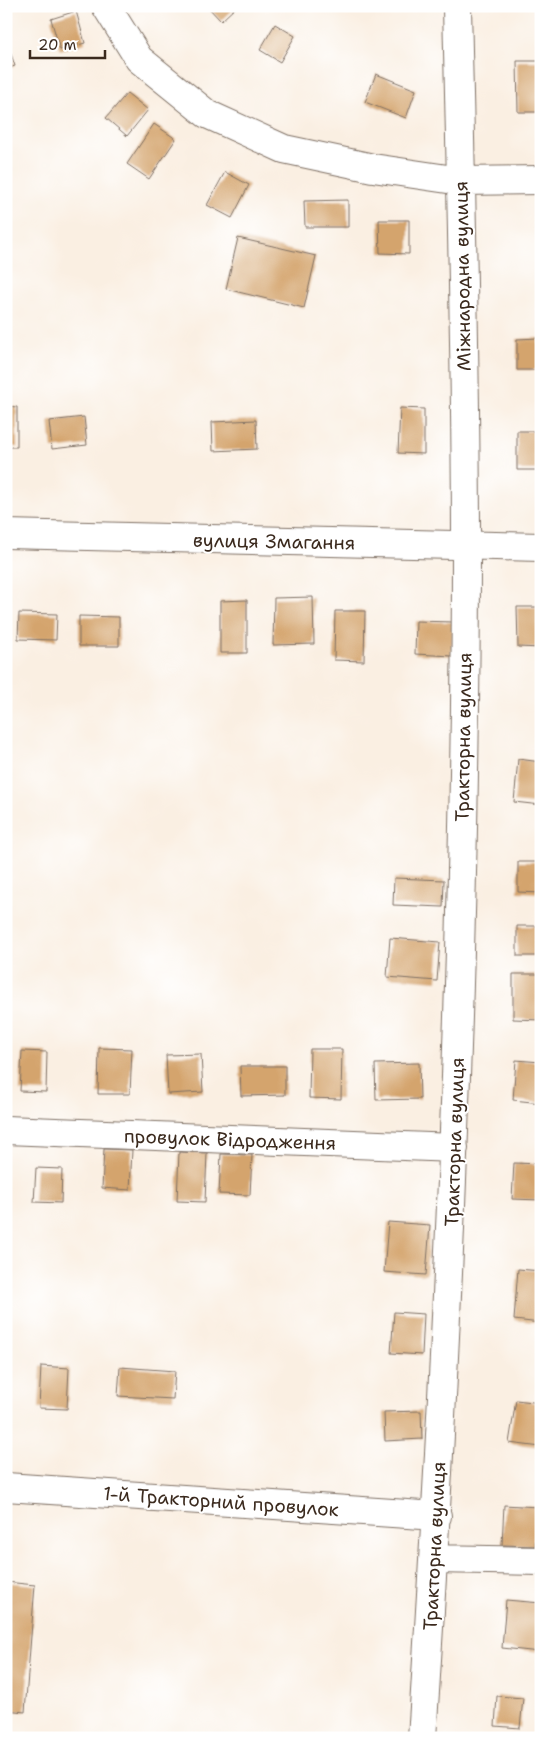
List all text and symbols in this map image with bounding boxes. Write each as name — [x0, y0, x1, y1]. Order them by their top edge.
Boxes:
scale bar — [30, 28, 105, 60]
text: 20 m — [38, 35, 77, 55]
street label: Міжнародна вулиця — [448, 181, 477, 371]
street label: вулиця Змагання — [193, 528, 355, 555]
street label: Тракторна вулиця — [450, 652, 477, 822]
street label: Тракторна вулиця — [439, 1057, 470, 1227]
street label: провулок Відродження — [123, 1123, 337, 1156]
street label: Тракторна вулиця — [418, 1461, 451, 1631]
street label: 1-й Тракторний провулок — [102, 1481, 340, 1522]

